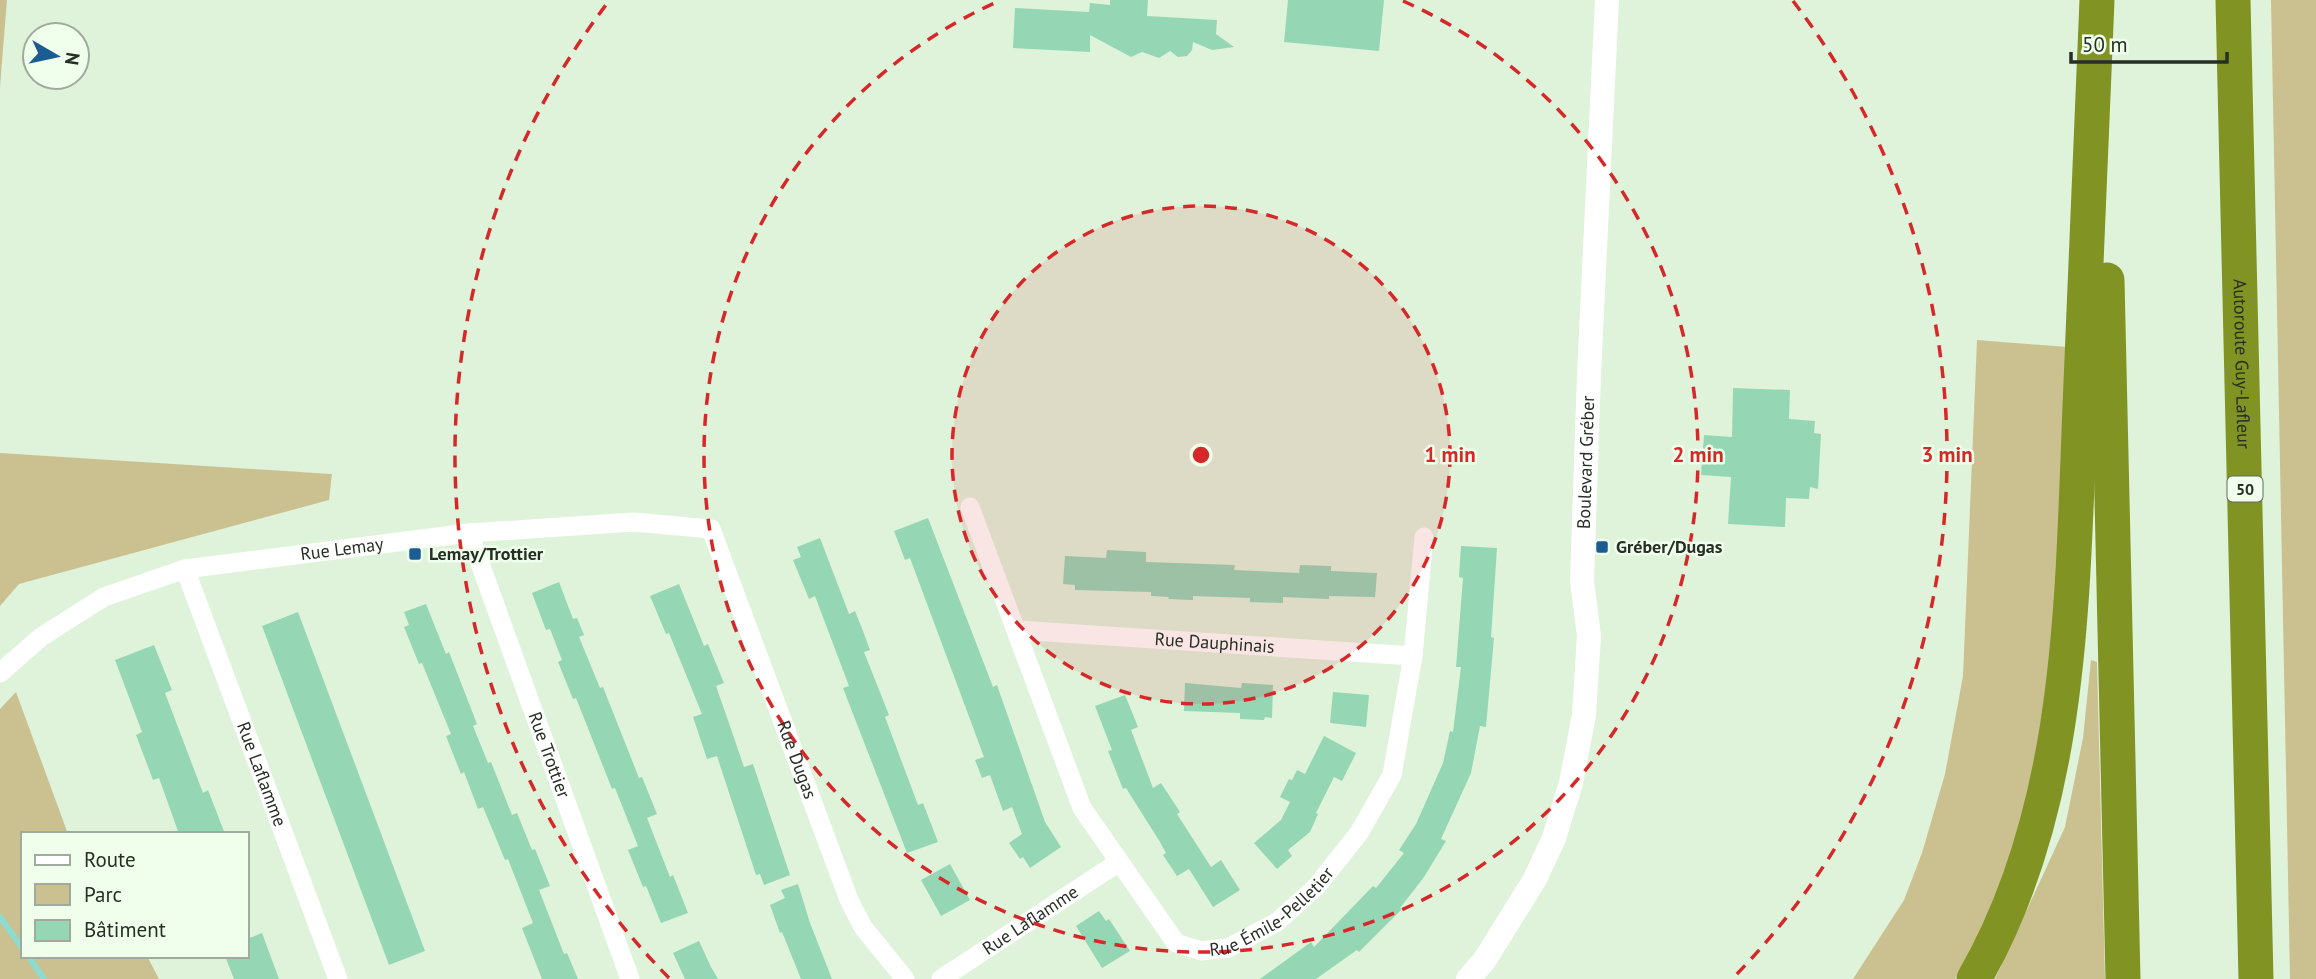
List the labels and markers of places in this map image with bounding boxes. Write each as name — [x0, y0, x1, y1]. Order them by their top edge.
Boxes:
centre of rings — [1189, 443, 1213, 467]
place label: Gréber/Dugas — [1616, 535, 1723, 558]
marker: Gréber/Dugas — [1594, 539, 1610, 555]
place label: Lemay/Trottier — [429, 542, 544, 565]
marker: Lemay/Trottier — [407, 546, 423, 562]

